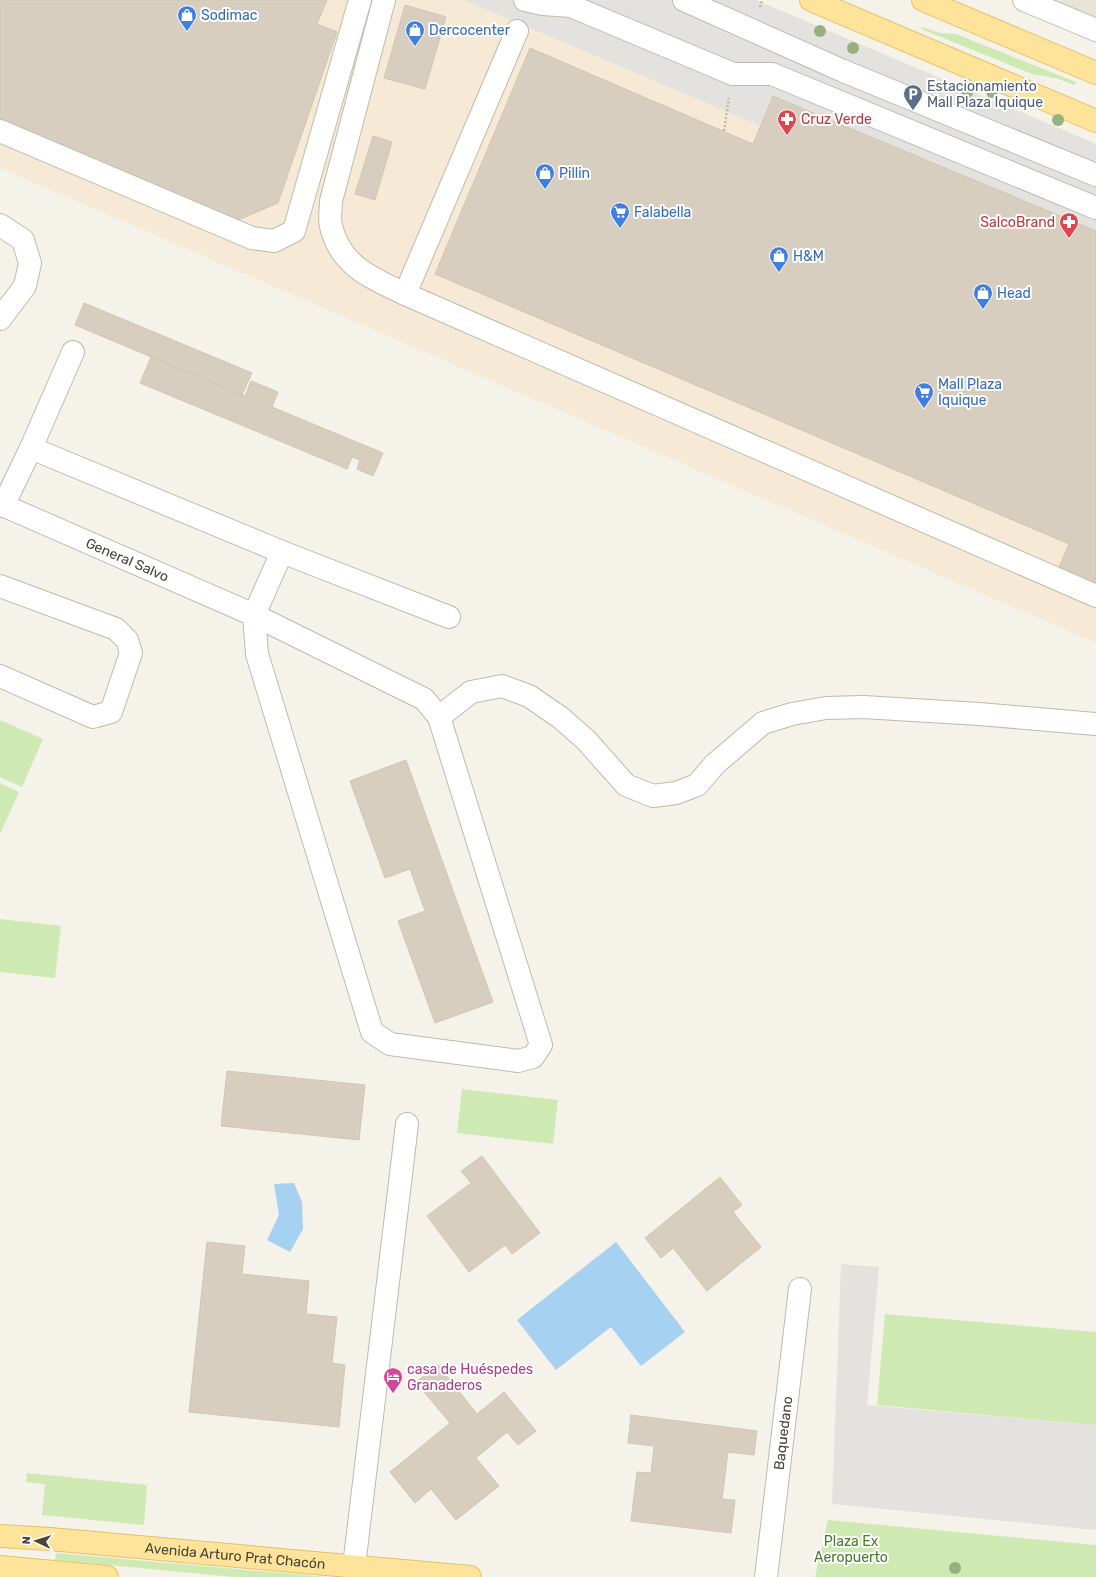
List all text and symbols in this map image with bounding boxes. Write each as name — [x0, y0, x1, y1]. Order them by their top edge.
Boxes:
shop icon: Sodimac — [176, 4, 198, 32]
place label: Sodimac — [201, 7, 258, 24]
shop icon: Dercocenter — [404, 19, 426, 47]
place label: Dercocenter — [429, 22, 511, 39]
place label: Estacionamiento Mall Plaza Iquique — [927, 78, 1043, 111]
parking icon: Estacionamiento Mall Plaza Iquique — [902, 83, 924, 111]
pharmacy icon: Cruz Verde — [776, 108, 798, 136]
place label: Cruz Verde — [801, 111, 872, 128]
shop icon: Pillin — [534, 162, 556, 190]
place label: Pillin — [559, 165, 590, 182]
supermarket icon: Falabella — [609, 201, 631, 229]
place label: Falabella — [634, 204, 691, 221]
pharmacy icon: SalcoBrand — [1058, 211, 1080, 239]
place label: SalcoBrand — [980, 214, 1055, 231]
shop icon: H&M — [768, 245, 790, 273]
place label: H&M — [793, 248, 824, 265]
shop icon: Head — [972, 282, 994, 310]
place label: Head — [997, 285, 1031, 302]
place label: Mall Plaza Iquique — [938, 376, 1002, 409]
supermarket icon: Mall Plaza Iquique — [913, 381, 935, 409]
street label: General Salvo — [83, 535, 171, 586]
place label: casa de Huéspedes Granaderos — [407, 1361, 533, 1394]
hotel icon: casa de Huéspedes Granaderos — [382, 1366, 404, 1394]
street label: Baquedano — [771, 1395, 796, 1471]
north arrow — [16, 1521, 56, 1561]
park label: Plaza Ex Aeropuerto — [814, 1533, 888, 1566]
text: N — [20, 1536, 33, 1545]
street label: Avenida Arturo Prat Chacón — [144, 1540, 326, 1573]

